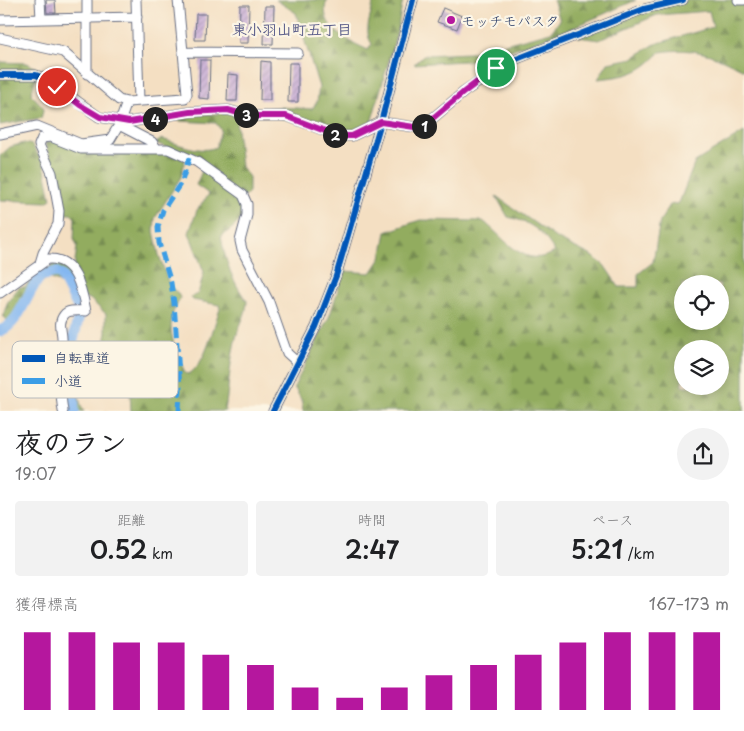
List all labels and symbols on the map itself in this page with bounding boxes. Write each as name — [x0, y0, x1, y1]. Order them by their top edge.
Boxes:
place label: モッチモパスタ — [461, 10, 559, 31]
marker: モッチモパスタ — [445, 14, 457, 26]
district label: 東小羽山町五丁目 — [232, 17, 352, 40]
pin — [475, 47, 517, 89]
pin — [36, 66, 78, 108]
pin: 3 — [234, 102, 258, 128]
pin: 4 — [142, 106, 168, 132]
pin: 1 — [412, 114, 436, 138]
pin: 2 — [322, 122, 348, 148]
legend — [12, 341, 178, 398]
text: 自転車道 — [54, 347, 110, 368]
text: 小道 — [54, 370, 82, 391]

